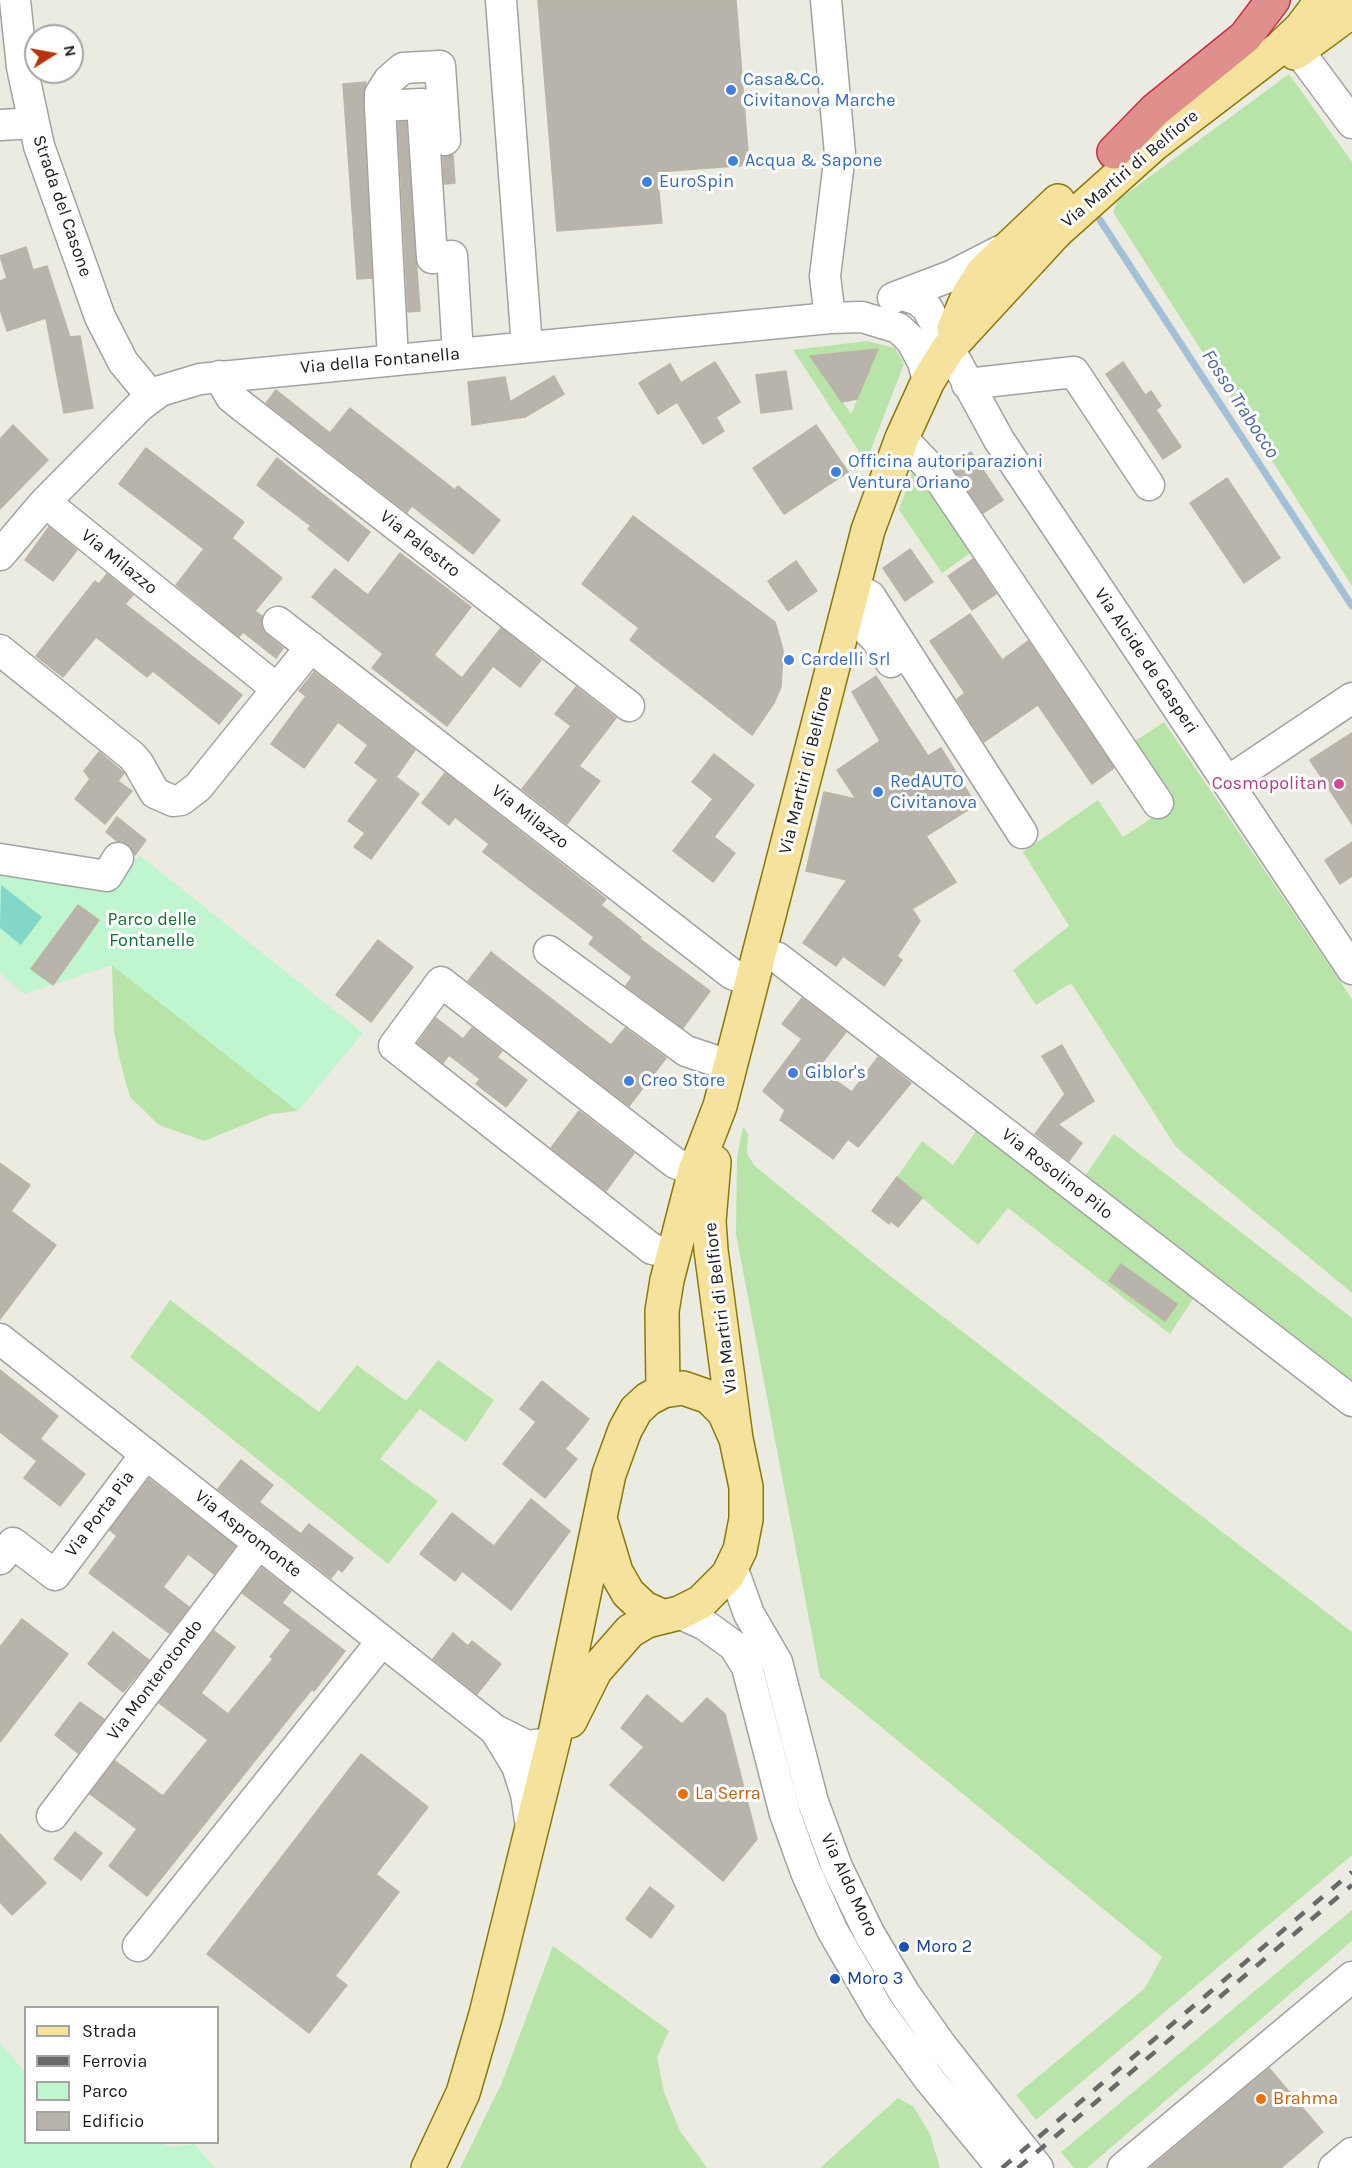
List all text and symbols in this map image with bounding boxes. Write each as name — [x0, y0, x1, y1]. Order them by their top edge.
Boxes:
north arrow — [24, 24, 84, 84]
text: N — [60, 43, 81, 58]
place label: Casa&Co. Civitanova Marche — [743, 69, 895, 112]
marker: Casa&Co. Civitanova Marche — [724, 83, 738, 97]
street label: Via Martiri di Belfiore — [1057, 105, 1203, 233]
street label: Strada del Casone — [28, 132, 96, 280]
place label: Acqua & Sapone — [745, 150, 882, 172]
marker: Acqua & Sapone — [726, 154, 740, 168]
place label: EuroSpin — [659, 171, 734, 193]
marker: EuroSpin — [640, 175, 654, 189]
street label: Via della Fontanella — [299, 343, 461, 379]
water label: Fosso Trabocco — [1196, 345, 1284, 463]
place label: Officina autoriparazioni Ventura Oriano — [848, 451, 1043, 494]
marker: Officina autoriparazioni Ventura Oriano — [829, 465, 843, 479]
street label: Via Palestro — [375, 506, 465, 582]
street label: Via Milazzo — [76, 525, 162, 599]
street label: Via Alcide de Gasperi — [1089, 584, 1203, 738]
place label: Cardelli Srl — [801, 649, 891, 671]
marker: Cardelli Srl — [782, 653, 796, 667]
street label: Via Martiri di Belfiore — [775, 684, 837, 856]
place label: RedAUTO Civitanova — [890, 771, 977, 814]
place label: Cosmopolitan — [1212, 773, 1327, 795]
marker: Cosmopolitan — [1332, 777, 1346, 791]
street label: Via Milazzo — [487, 780, 573, 854]
marker: RedAUTO Civitanova — [871, 785, 885, 799]
park label: Parco delle Fontanelle — [107, 909, 197, 952]
place label: Giblor's — [805, 1062, 866, 1084]
marker: Giblor's — [786, 1066, 800, 1080]
place label: Creo Store — [641, 1070, 725, 1092]
marker: Creo Store — [622, 1074, 636, 1088]
street label: Via Rosolino Pilo — [997, 1124, 1117, 1224]
street label: Via Martiri di Belfiore — [700, 1221, 742, 1395]
street label: Via Porta Pia — [61, 1467, 139, 1561]
street label: Via Aspromonte — [190, 1486, 306, 1582]
street label: Via Monterotondo — [102, 1615, 208, 1745]
place label: La Serra — [695, 1783, 761, 1805]
marker: La Serra — [676, 1787, 690, 1801]
street label: Via Aldo Moro — [816, 1830, 882, 1940]
place label: Moro 2 — [916, 1936, 972, 1958]
marker: Moro 2 — [897, 1940, 911, 1954]
place label: Moro 3 — [847, 1968, 903, 1990]
marker: Moro 3 — [828, 1972, 842, 1986]
legend — [24, 2006, 219, 2144]
text: Strada — [82, 2020, 137, 2042]
text: Ferrovia — [82, 2050, 147, 2072]
text: Parco — [82, 2080, 128, 2102]
place label: Brahma — [1273, 2088, 1338, 2110]
marker: Brahma — [1254, 2092, 1268, 2106]
text: Edificio — [82, 2110, 144, 2132]

